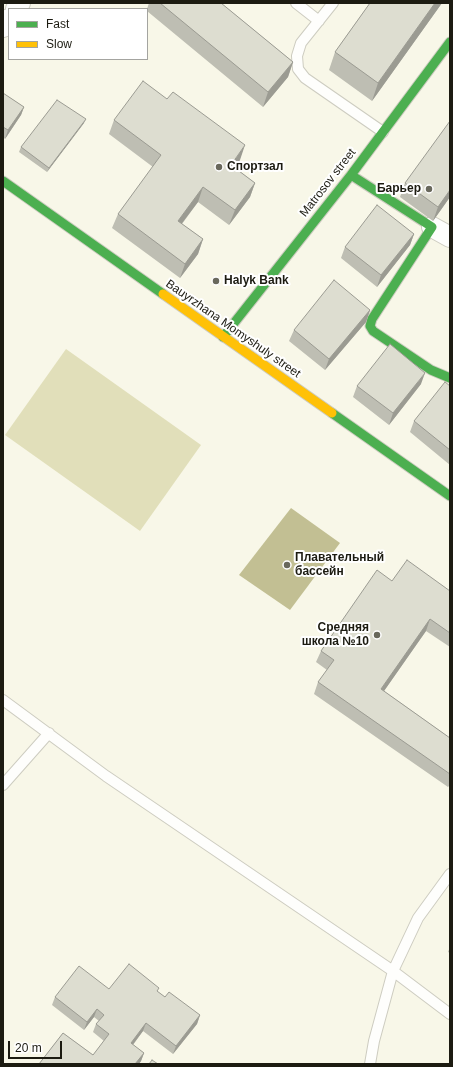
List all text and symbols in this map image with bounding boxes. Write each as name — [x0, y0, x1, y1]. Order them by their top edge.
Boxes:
legend — [8, 8, 148, 60]
text: Fast — [46, 17, 69, 31]
text: Slow — [46, 37, 72, 51]
street label: Matrosov street — [297, 146, 359, 220]
place label: Спортзал — [227, 160, 283, 174]
marker: Спортзал — [214, 162, 224, 172]
place label: Барьер — [377, 182, 421, 196]
marker: Барьер — [424, 184, 434, 194]
place label: Halyk Bank — [224, 274, 289, 288]
marker: Halyk Bank — [211, 276, 221, 286]
street label: Bauyrzhana Momyshuly street — [163, 277, 303, 381]
place label: Плавательный бассейн — [295, 551, 384, 579]
marker: Плавательный бассейн — [282, 560, 292, 570]
place label: Средняя школа №10 — [302, 621, 369, 649]
marker: Средняя школа №10 — [372, 630, 382, 640]
scale bar — [10, 1033, 64, 1059]
text: 20 m — [15, 1041, 42, 1055]

